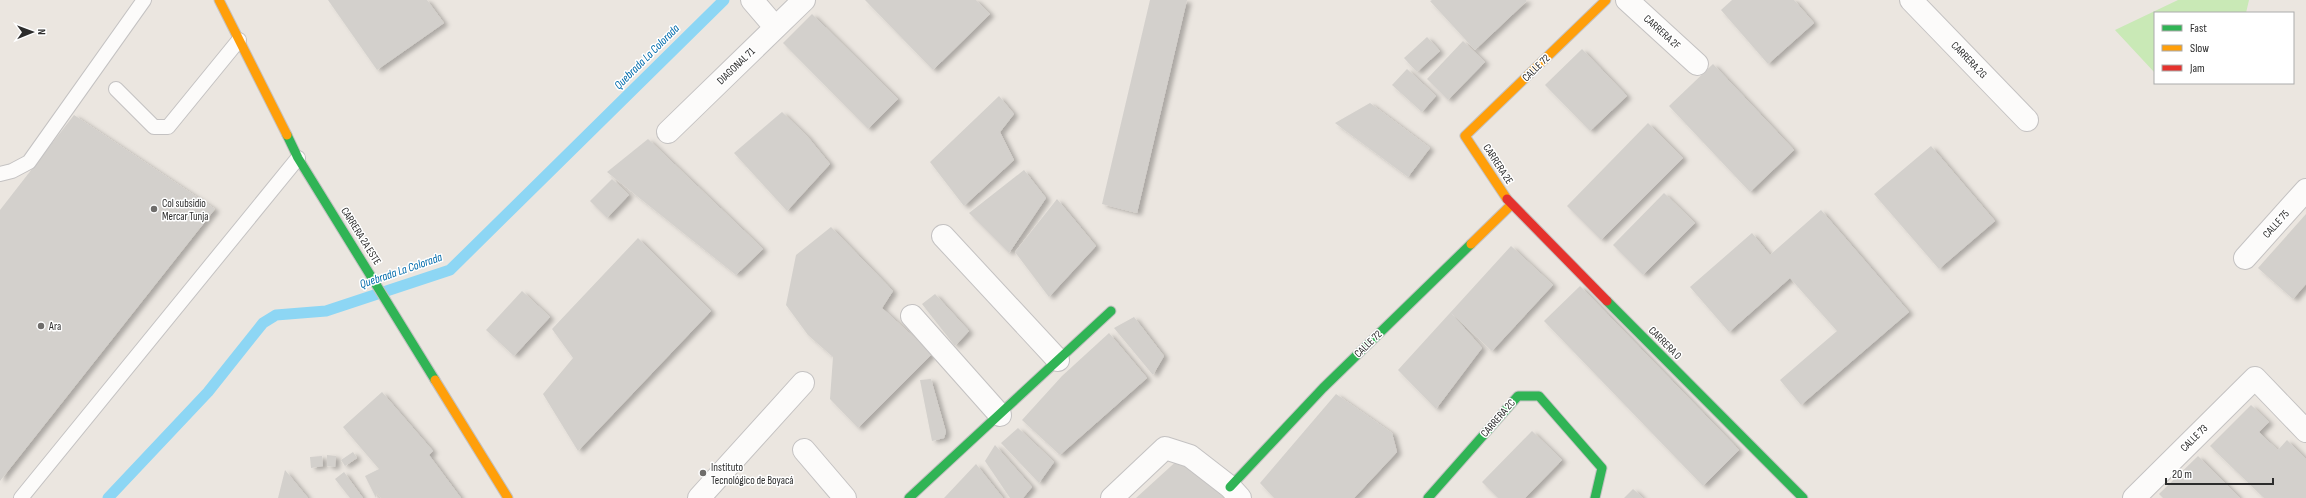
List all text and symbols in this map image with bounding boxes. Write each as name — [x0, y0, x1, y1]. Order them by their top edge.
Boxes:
north arrow — [12, 12, 52, 52]
street label: CARRERA 2F — [1641, 12, 1683, 52]
legend — [2154, 12, 2294, 84]
water label: Quebrada La Colorada — [611, 21, 683, 93]
text: Fast — [2190, 21, 2207, 36]
text: N — [35, 29, 48, 35]
street label: CARRERA 2G — [1948, 39, 1990, 81]
text: Slow — [2190, 41, 2209, 56]
street label: DIAGONAL 71 — [714, 45, 758, 87]
street label: CALLE 72 — [1519, 51, 1553, 84]
text: Jam — [2189, 61, 2205, 76]
street label: CARRERA 2E — [1480, 141, 1516, 187]
place label: Col subsidio Mercar Tunja — [162, 197, 209, 223]
marker: Col subsidio Mercar Tunja — [149, 204, 159, 214]
street label: CARRERA 2A ESTE — [338, 205, 384, 267]
street label: CALLE 75 — [2260, 207, 2292, 241]
water label: Quebrada La Colorada — [358, 250, 444, 292]
place label: Ara — [48, 320, 61, 333]
marker: Ara — [36, 321, 46, 331]
street label: CARRERA 0 — [1646, 324, 1684, 362]
street label: CALLE 72 — [1351, 327, 1385, 360]
street label: CARRERA 2C — [1478, 396, 1518, 440]
street label: CALLE 73 — [2178, 421, 2211, 454]
scale bar — [2166, 460, 2273, 486]
place label: Instituto Tecnológico de Boyacá — [711, 461, 793, 487]
text: 20 m — [2172, 467, 2192, 482]
marker: Instituto Tecnológico de Boyacá — [698, 468, 708, 478]

